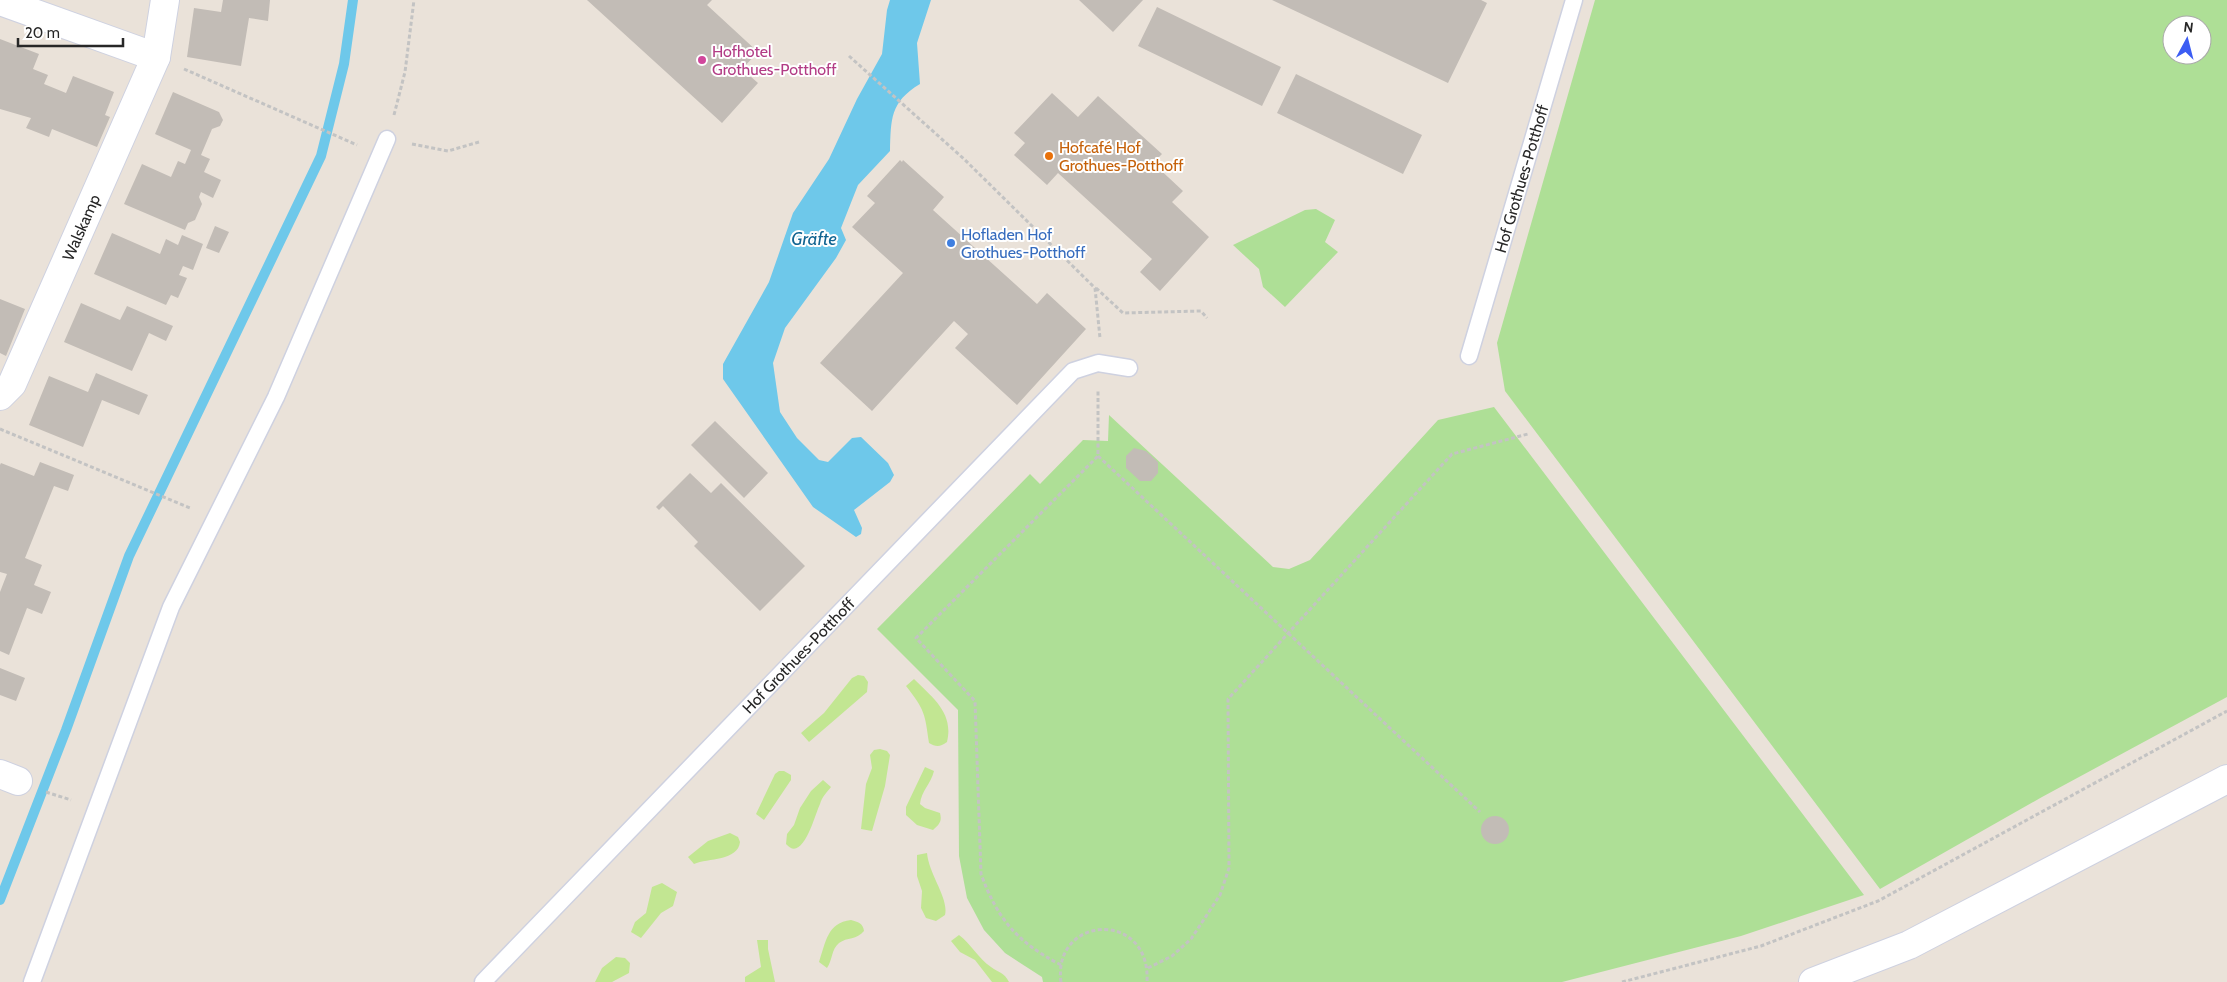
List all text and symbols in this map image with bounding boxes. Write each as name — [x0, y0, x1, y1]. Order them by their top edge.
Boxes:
scale bar — [18, 15, 122, 47]
north arrow — [2162, 15, 2212, 65]
text: N — [2183, 18, 2195, 37]
text: 20 m — [25, 24, 60, 42]
place label: Hofhotel Grothues-Potthoff — [712, 42, 837, 79]
marker: Hofhotel Grothues-Potthoff — [696, 54, 708, 66]
street label: Hof Grothues-Potthoff — [1491, 102, 1553, 255]
place label: Hofcafé Hof Grothues-Potthoff — [1059, 138, 1184, 175]
marker: Hofcafé Hof Grothues-Potthoff — [1043, 150, 1055, 162]
street label: Walskamp — [59, 192, 104, 264]
place label: Hofladen Hof Grothues-Potthoff — [961, 225, 1086, 262]
water label: Gräfte — [791, 228, 837, 250]
marker: Hofladen Hof Grothues-Potthoff — [945, 237, 957, 249]
street label: Hof Grothues-Potthoff — [739, 593, 859, 718]

